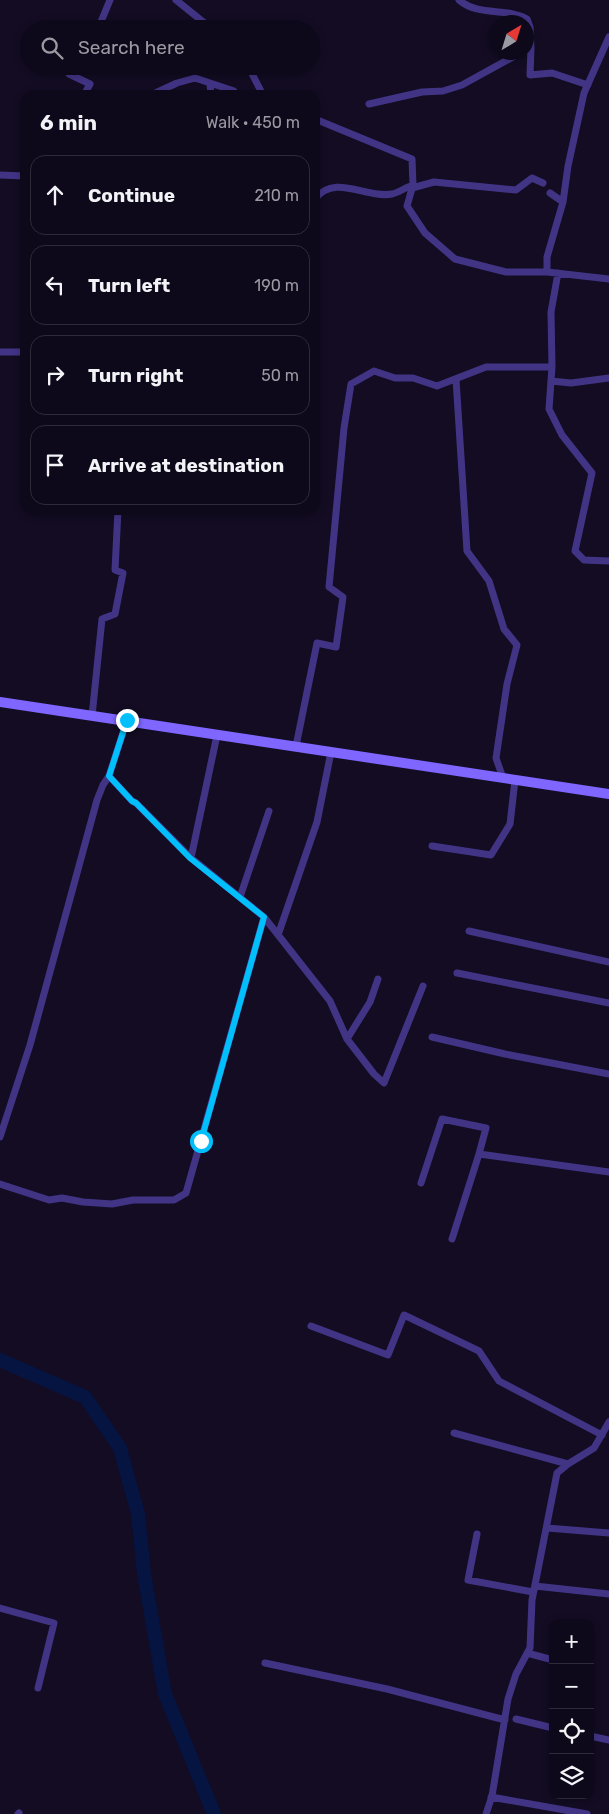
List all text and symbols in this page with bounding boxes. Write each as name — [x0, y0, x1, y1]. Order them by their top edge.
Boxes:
north arrow — [489, 15, 534, 60]
search box — [20, 20, 320, 75]
icon: search — [38, 34, 66, 62]
text: Search here — [78, 36, 185, 59]
text: 6 min — [40, 110, 97, 135]
text: Walk · 450 m — [206, 113, 300, 132]
icon: ahead — [41, 181, 69, 209]
text: Continue — [88, 184, 175, 207]
text: 210 m — [254, 186, 299, 205]
icon: left — [41, 271, 69, 299]
text: Turn left — [88, 274, 170, 297]
text: 190 m — [254, 276, 299, 295]
icon: right — [41, 361, 69, 389]
text: Turn right — [88, 364, 183, 387]
text: 50 m — [261, 366, 299, 385]
icon: arrive — [41, 451, 69, 479]
text: Arrive at destination — [88, 454, 284, 477]
route end — [116, 709, 139, 732]
route start — [190, 1130, 213, 1153]
map controls — [549, 1619, 594, 1799]
button: + — [549, 1619, 594, 1664]
button: − — [549, 1664, 594, 1709]
button: locate — [549, 1709, 594, 1754]
button: layers — [549, 1754, 594, 1799]

